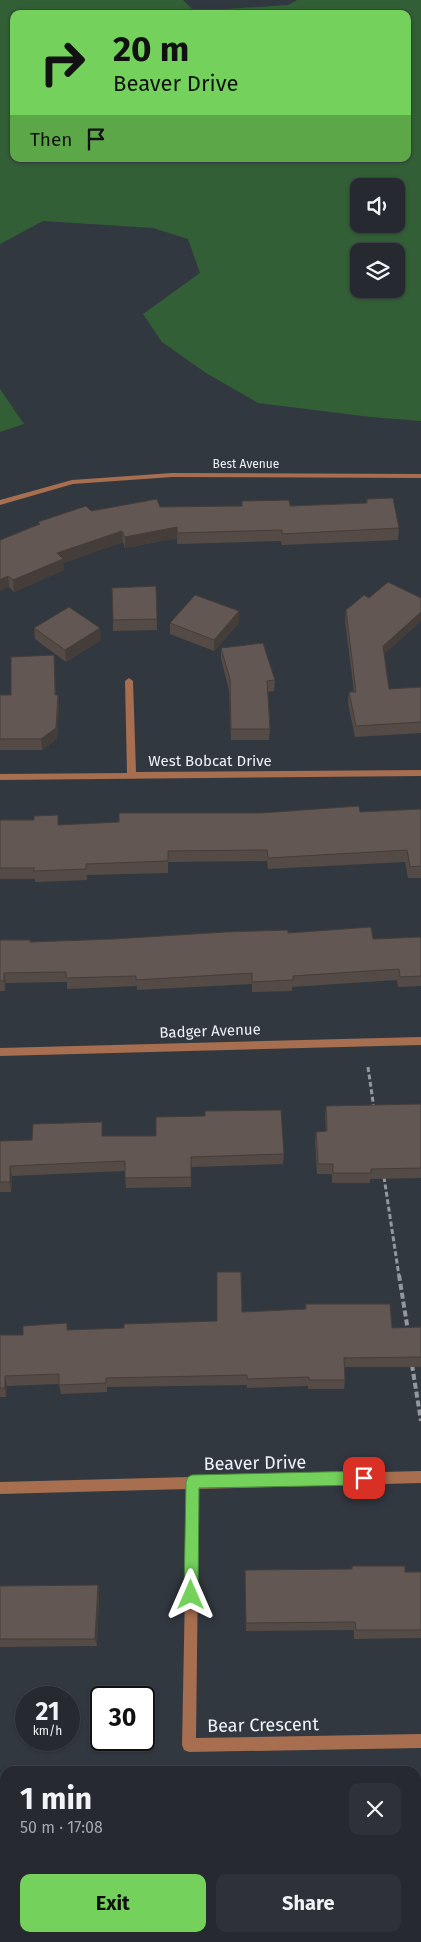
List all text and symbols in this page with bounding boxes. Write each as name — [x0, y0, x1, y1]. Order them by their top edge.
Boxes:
text: 20 m — [113, 28, 189, 70]
icon: right — [30, 30, 95, 95]
text: Beaver Drive — [113, 70, 238, 97]
icon: arrive — [82, 125, 110, 153]
text: Then — [30, 128, 72, 151]
map controls — [350, 178, 405, 298]
button: sound — [350, 178, 405, 233]
button: layers — [350, 243, 405, 298]
street label: Best Avenue — [213, 457, 279, 471]
street label: West Bobcat Drive — [148, 752, 272, 770]
street label: Badger Avenue — [159, 1020, 261, 1042]
street label: Beaver Drive — [204, 1451, 306, 1475]
pin — [343, 1457, 385, 1499]
icon: arrive — [350, 1464, 378, 1492]
position arrow — [164, 1568, 216, 1620]
speed limit sign: 30 — [90, 1686, 155, 1751]
text: 21 — [36, 1697, 59, 1727]
street label: Bear Crescent — [207, 1713, 319, 1737]
text: km/h — [33, 1724, 62, 1738]
text: 1 min — [20, 1781, 92, 1817]
button: close — [349, 1783, 401, 1835]
text: 50 m · 17:08 — [20, 1818, 103, 1837]
button: Exit — [20, 1874, 206, 1932]
button: Share — [216, 1874, 401, 1932]

